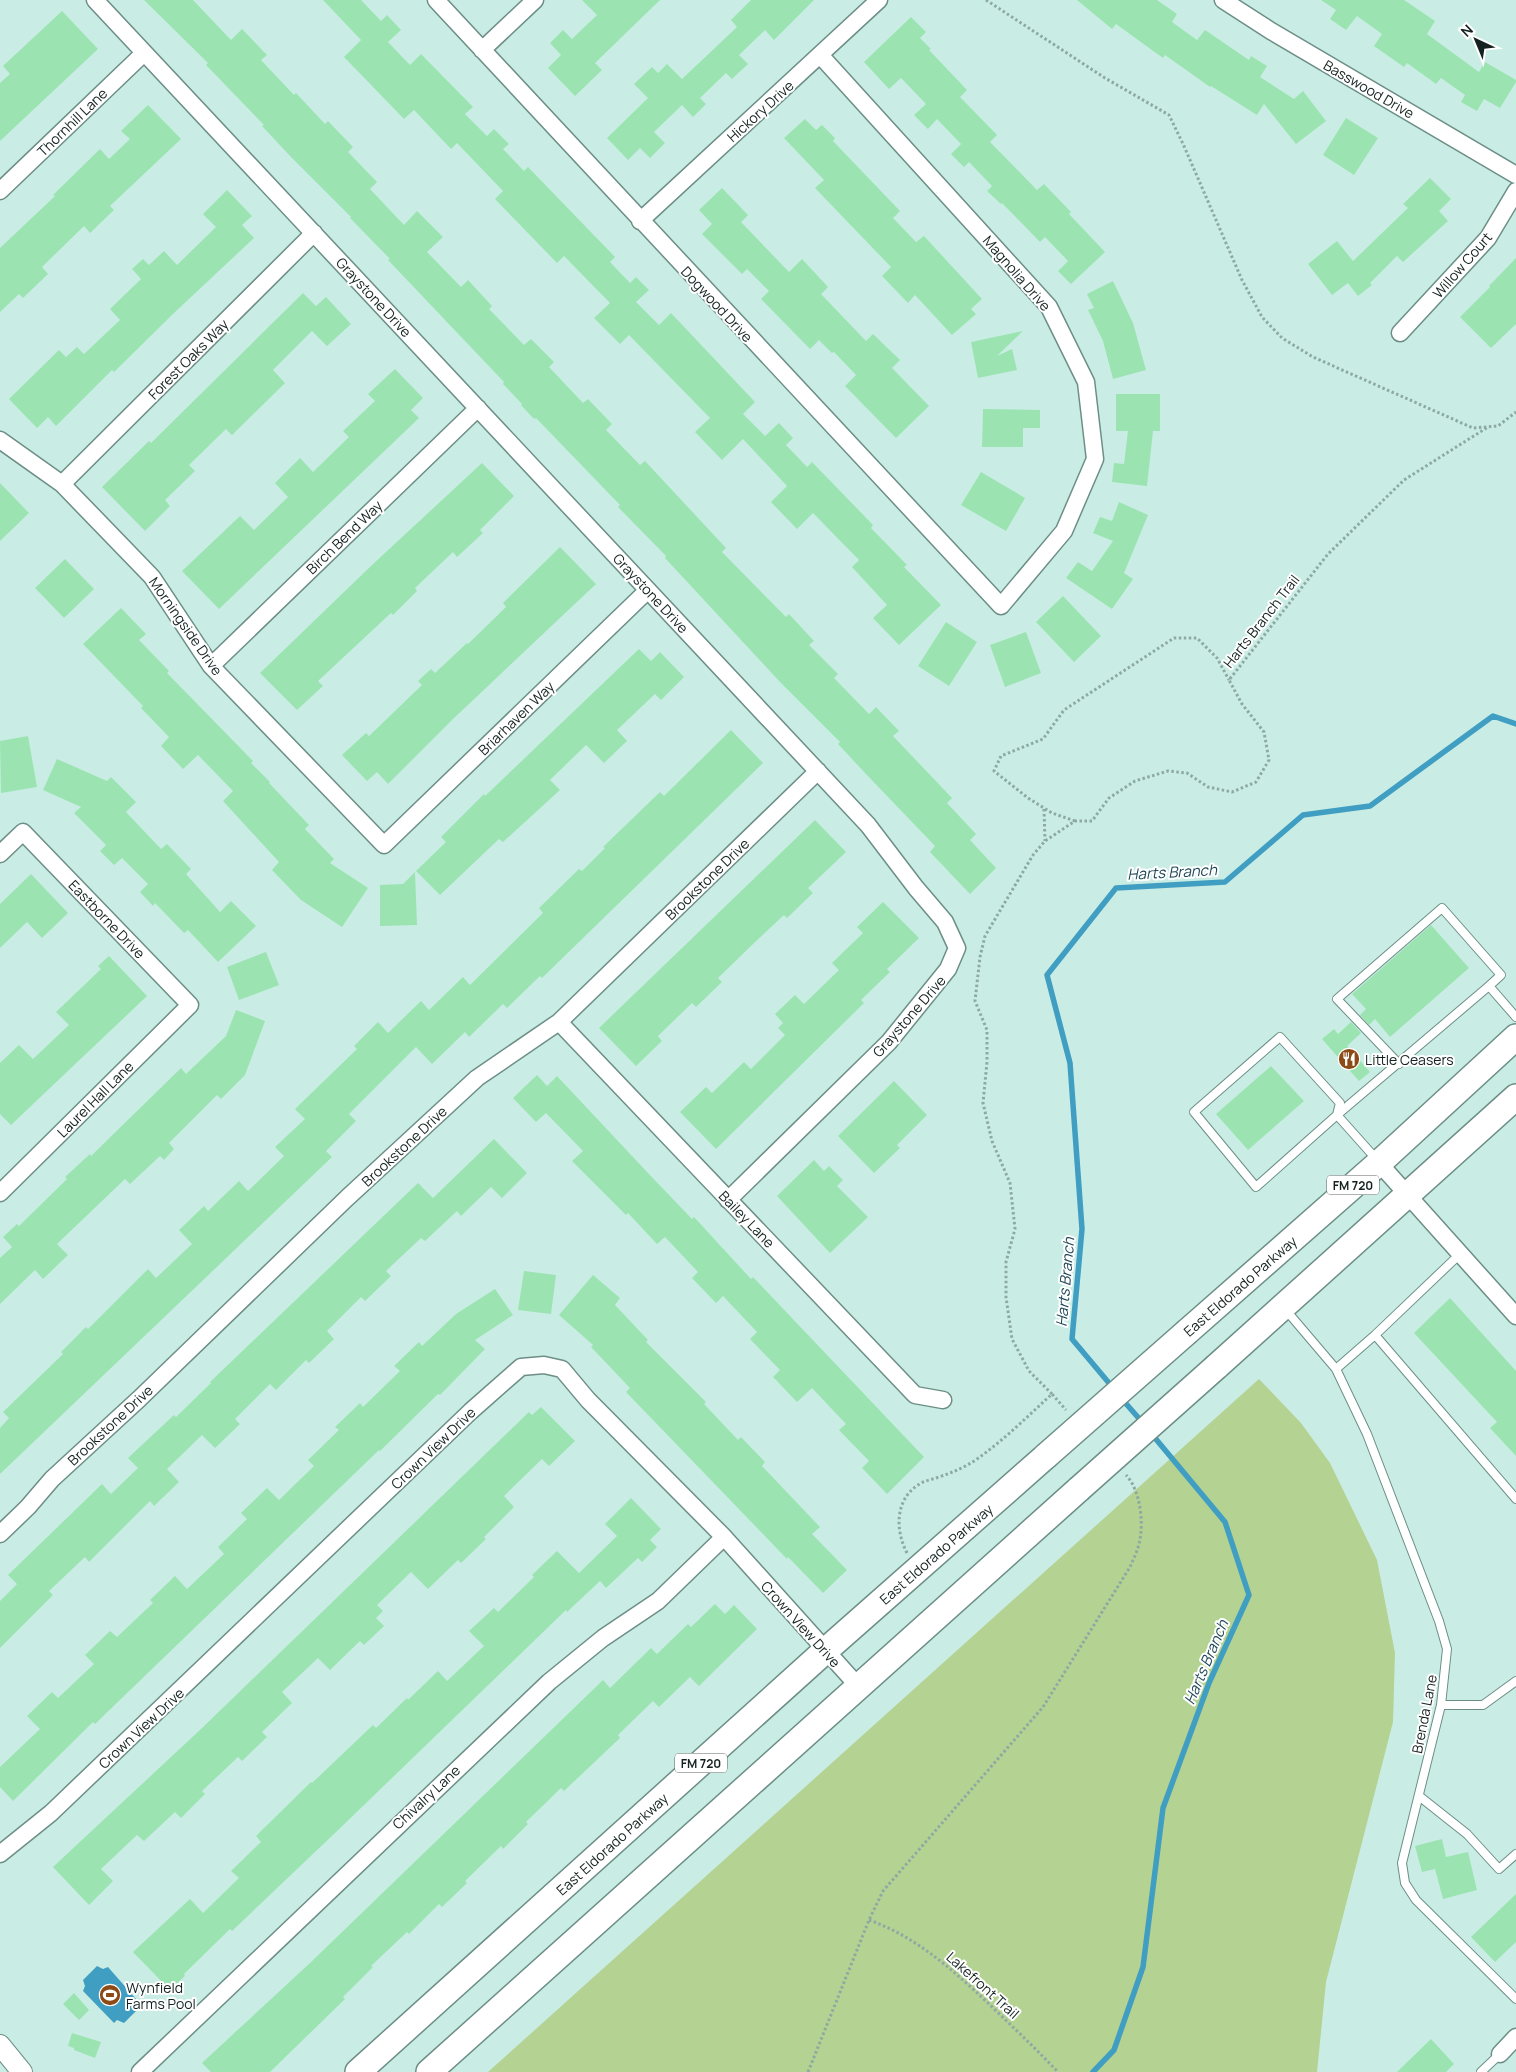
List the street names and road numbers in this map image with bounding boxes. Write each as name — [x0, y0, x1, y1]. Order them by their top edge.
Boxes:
street label: Basswood Drive — [1320, 55, 1418, 123]
street label: Hickory Drive — [723, 76, 797, 146]
street label: Thornhill Lane — [33, 84, 111, 160]
street label: Willow Court — [1428, 228, 1496, 302]
street label: Magnolia Drive — [979, 231, 1055, 315]
street label: Graystone Drive — [332, 253, 416, 341]
street label: Dogwood Drive — [677, 262, 757, 346]
street label: Forest Oaks Way — [144, 314, 233, 403]
street label: Birch Bend Way — [302, 495, 387, 578]
street label: Graystone Drive — [609, 549, 693, 637]
street label: Harts Branch Trail — [1219, 571, 1303, 671]
street label: Morningside Drive — [145, 573, 227, 679]
street label: Briarhaven Way — [474, 676, 559, 759]
street label: Brookstone Drive — [661, 834, 753, 924]
street label: Eastborne Drive — [65, 876, 149, 962]
street label: Graystone Drive — [868, 971, 950, 1061]
street label: Laurel Hall Lane — [53, 1057, 137, 1141]
street label: Brookstone Drive — [357, 1102, 451, 1190]
road number: FM 720 — [1327, 1176, 1379, 1194]
street label: Bailey Lane — [715, 1186, 779, 1252]
street label: East Eldorado Parkway — [1179, 1231, 1301, 1340]
street label: Brookstone Drive — [63, 1381, 157, 1469]
street label: Crown View Drive — [387, 1403, 479, 1493]
street label: East Eldorado Parkway — [875, 1499, 997, 1608]
street label: Crown View Drive — [757, 1577, 845, 1671]
street label: Brenda Lane — [1407, 1673, 1441, 1755]
street label: Crown View Drive — [94, 1683, 188, 1773]
road number: FM 720 — [675, 1754, 727, 1772]
street label: Chivalry Lane — [388, 1761, 464, 1833]
street label: East Eldorado Parkway — [552, 1788, 672, 1899]
street label: Lakefront Trail — [943, 1947, 1023, 2023]

